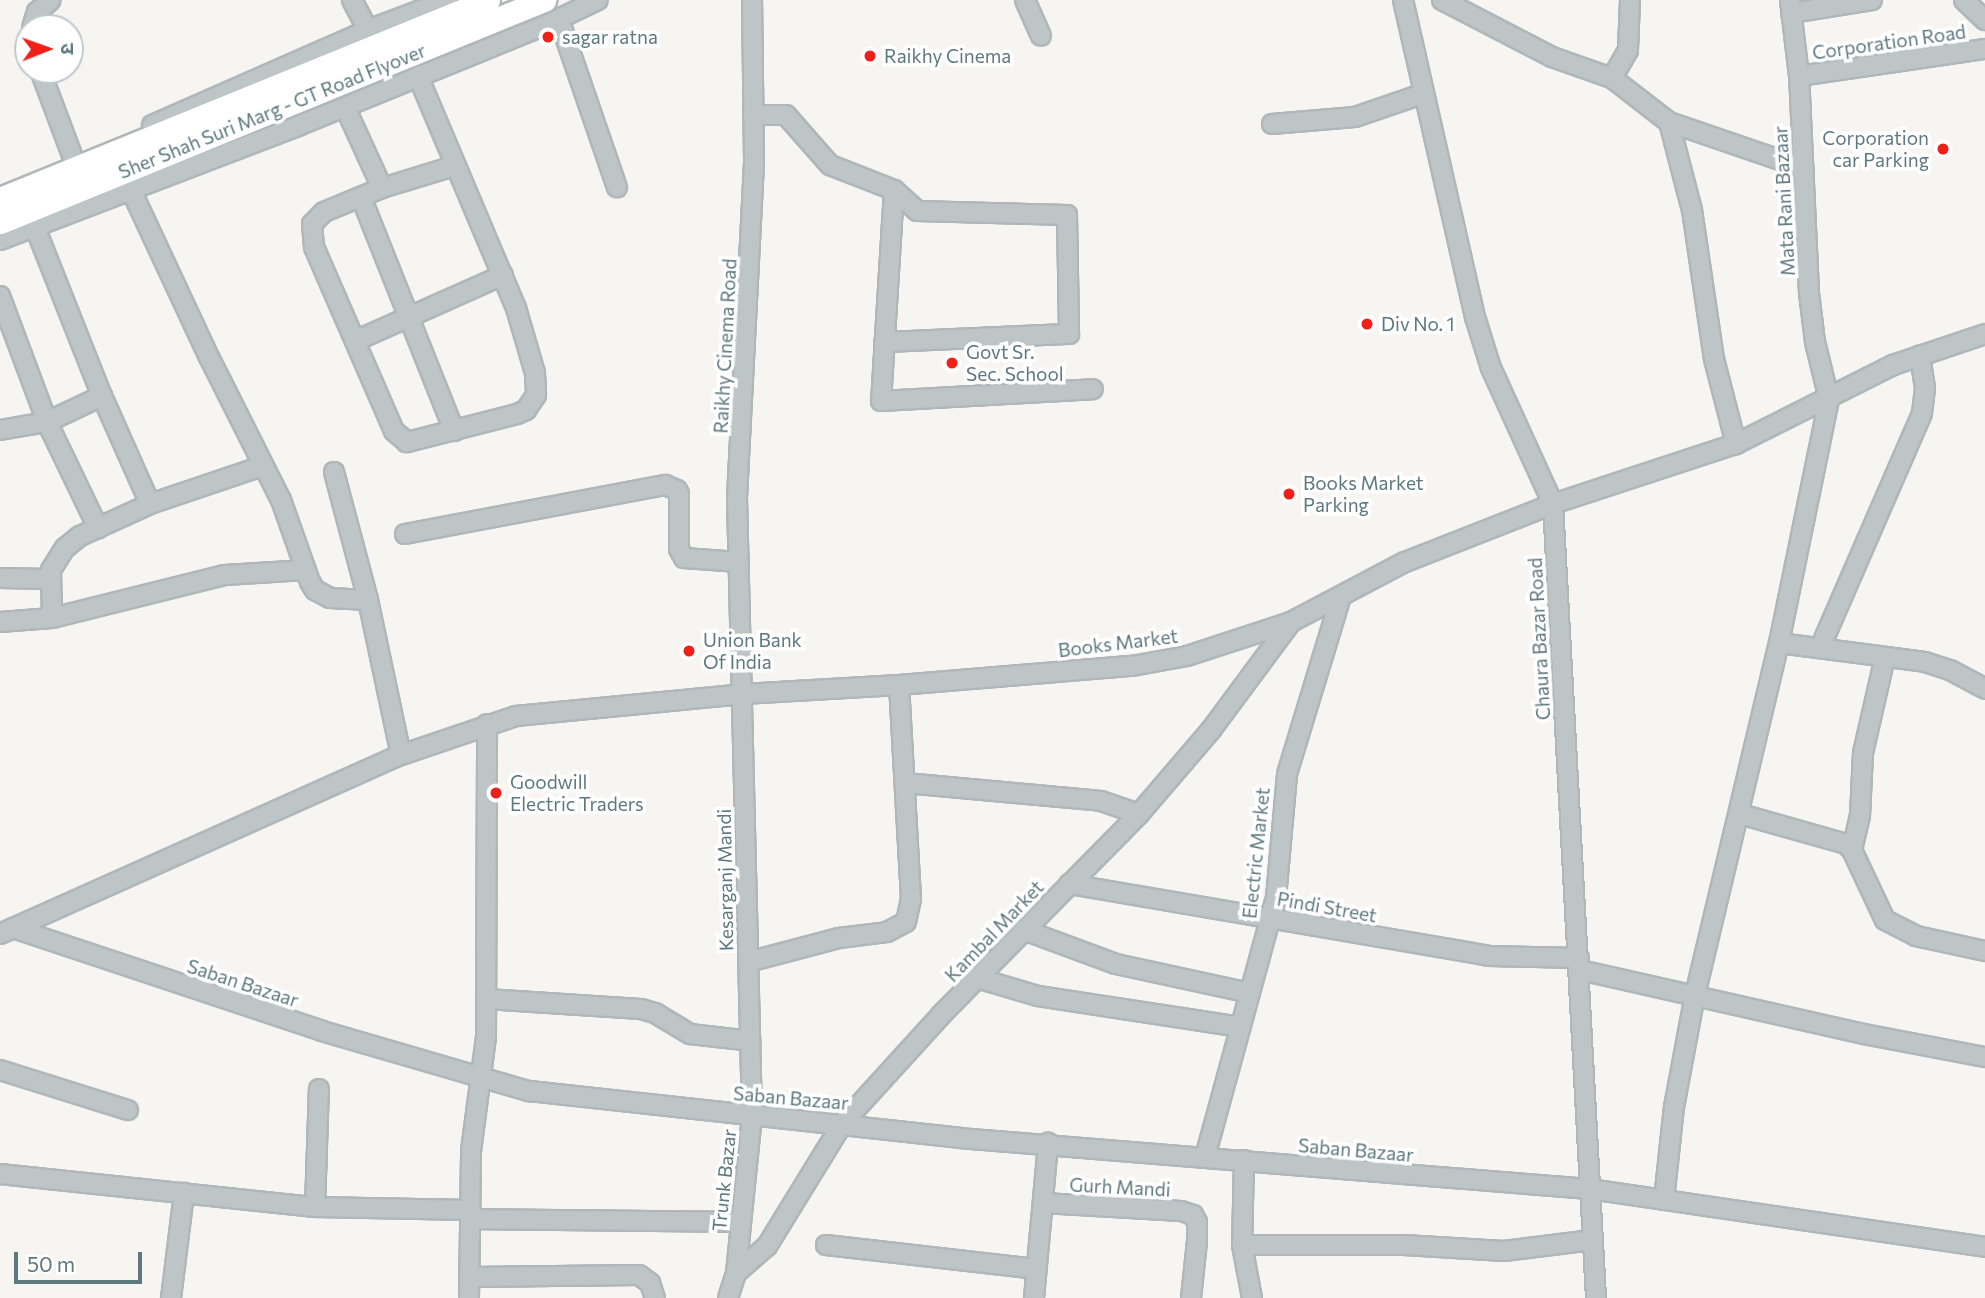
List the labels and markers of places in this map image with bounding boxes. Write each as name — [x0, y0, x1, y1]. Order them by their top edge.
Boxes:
place label: sagar ratna — [562, 26, 658, 48]
marker: sagar ratna — [540, 29, 556, 45]
place label: Raikhy Cinema — [884, 45, 1011, 67]
marker: Raikhy Cinema — [862, 48, 878, 64]
place label: Corporation car Parking — [1822, 127, 1929, 171]
marker: Corporation car Parking — [1935, 141, 1951, 157]
place label: Div No. 1 — [1381, 313, 1455, 335]
marker: Div No. 1 — [1359, 316, 1375, 332]
place label: Govt Sr. Sec. School — [966, 341, 1064, 385]
marker: Govt Sr. Sec. School — [944, 355, 960, 371]
place label: Books Market Parking — [1303, 472, 1424, 516]
marker: Books Market Parking — [1281, 486, 1297, 502]
place label: Union Bank Of India — [703, 629, 802, 673]
marker: Union Bank Of India — [681, 643, 697, 659]
place label: Goodwill Electric Traders — [510, 771, 644, 815]
marker: Goodwill Electric Traders — [488, 785, 504, 801]

